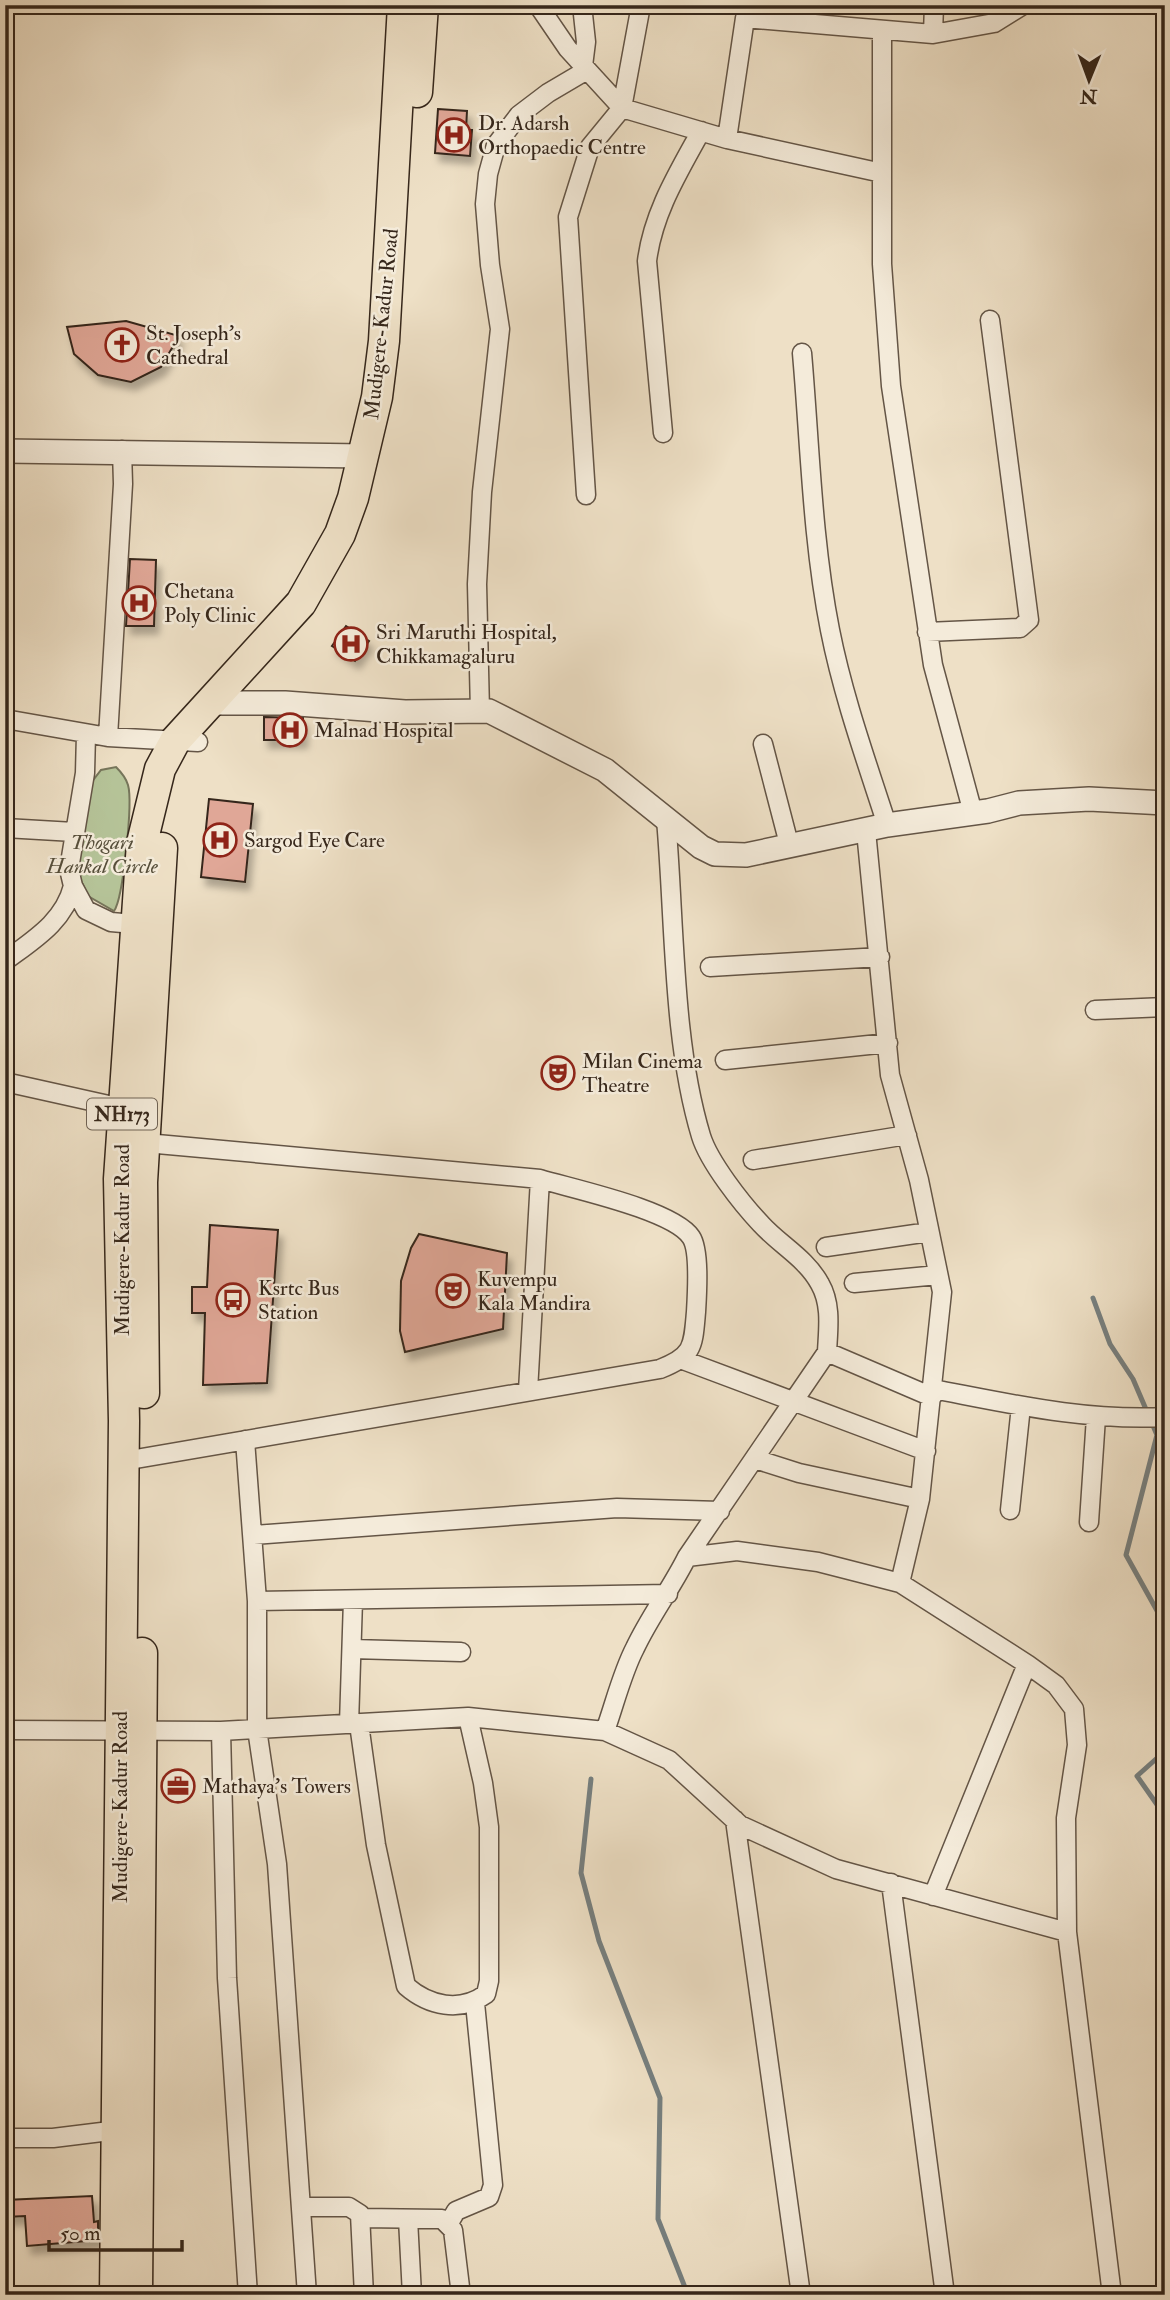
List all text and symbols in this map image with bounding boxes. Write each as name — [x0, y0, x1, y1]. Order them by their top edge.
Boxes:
north arrow — [1054, 46, 1124, 116]
text: N — [1079, 84, 1098, 108]
place label: Dr. Adarsh Orthopaedic Centre — [478, 110, 646, 161]
hospital icon: Dr. Adarsh Orthopaedic Centre — [435, 116, 473, 154]
street label: Mudigere-Kadur Road — [358, 227, 405, 421]
place label: St. Joseph's Cathedral — [146, 320, 241, 371]
church icon: St. Joseph's Cathedral — [103, 326, 141, 364]
place label: Chetana Poly Clinic — [164, 578, 256, 629]
hospital icon: Chetana Poly Clinic — [120, 584, 158, 622]
place label: Sri Maruthi Hospital, Chikkamagaluru — [376, 619, 557, 670]
hospital icon: Sri Maruthi Hospital, Chikkamagaluru — [332, 625, 370, 663]
hospital icon: Malnad Hospital — [271, 711, 309, 749]
place label: Malnad Hospital — [314, 717, 454, 744]
hospital icon: Sargod Eye Care — [201, 821, 239, 859]
place label: Sargod Eye Care — [244, 827, 385, 854]
park label: Thogari Hankal Circle — [45, 829, 159, 880]
place label: Milan Cinema Theatre — [582, 1048, 703, 1099]
theatre icon: Milan Cinema Theatre — [539, 1054, 577, 1092]
road number: NH173 — [87, 1098, 157, 1130]
street label: Mudigere-Kadur Road — [109, 1143, 136, 1336]
place label: Kuvempu Kala Mandira — [477, 1266, 591, 1317]
theatre icon: Kuvempu Kala Mandira — [434, 1272, 472, 1310]
place label: Ksrtc Bus Station — [258, 1275, 339, 1326]
bus stop icon: Ksrtc Bus Station — [214, 1281, 252, 1319]
street label: Mudigere-Kadur Road — [107, 1710, 134, 1903]
office icon: Mathaya's Towers — [159, 1767, 197, 1805]
place label: Mathaya's Towers — [202, 1773, 351, 1800]
scale bar — [49, 2209, 182, 2253]
text: 50 m — [60, 2220, 101, 2247]

